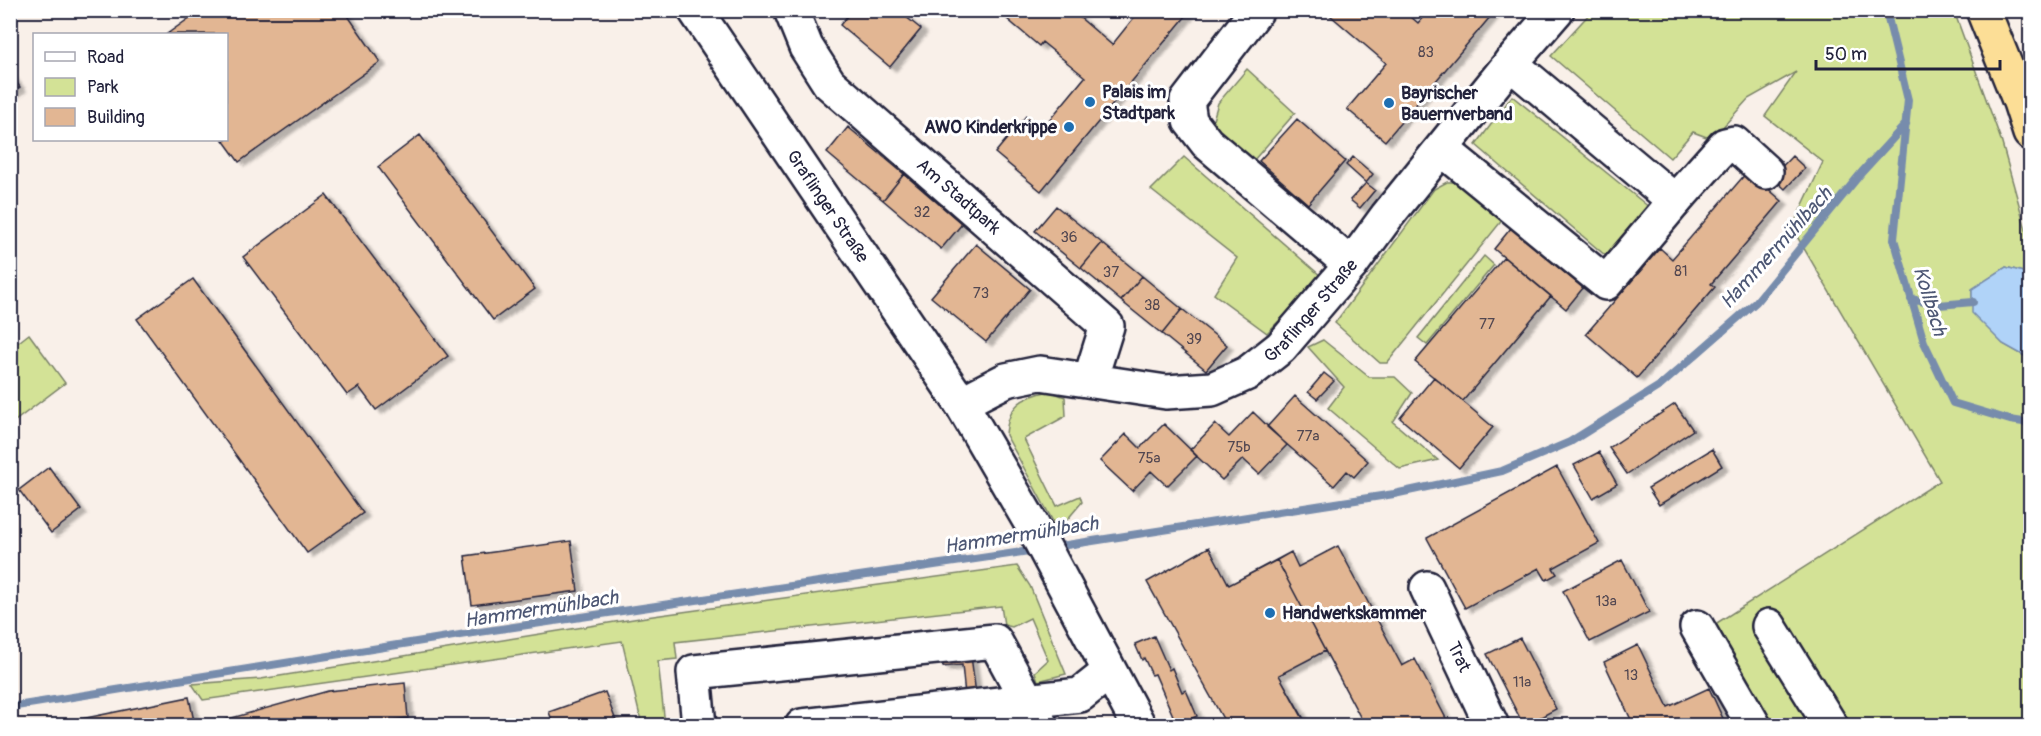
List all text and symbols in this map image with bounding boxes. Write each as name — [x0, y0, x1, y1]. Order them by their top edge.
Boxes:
legend — [33, 33, 228, 141]
scale bar — [1816, 33, 2000, 71]
house number: 83 — [1418, 43, 1434, 62]
text: 50 m — [1825, 43, 1867, 66]
text: Road — [87, 46, 124, 69]
text: Park — [87, 76, 119, 99]
place label: Palais im Stadtpark — [1102, 81, 1175, 125]
place label: Bayrischer Bauernverband — [1401, 82, 1513, 126]
marker: Palais im Stadtpark — [1083, 95, 1097, 109]
marker: Bayrischer Bauernverband — [1382, 96, 1396, 110]
text: Building — [87, 106, 145, 129]
place label: AWO Kinderkrippe — [924, 116, 1058, 139]
marker: AWO Kinderkrippe — [1062, 120, 1076, 134]
street label: Graflinger Straße — [782, 146, 874, 267]
street label: Am Stadtpark — [912, 153, 1006, 240]
water label: Hammermühlbach — [1715, 181, 1838, 314]
house number: 32 — [914, 203, 930, 222]
house number: 36 — [1060, 228, 1078, 247]
street label: Graflinger Straße — [1259, 254, 1363, 368]
house number: 81 — [1674, 262, 1688, 281]
house number: 37 — [1103, 263, 1119, 282]
water label: Kollbach — [1908, 263, 1953, 340]
house number: 73 — [973, 284, 989, 303]
house number: 38 — [1144, 296, 1160, 315]
house number: 77 — [1479, 315, 1495, 334]
house number: 39 — [1186, 330, 1202, 349]
house number: 77a — [1297, 427, 1319, 446]
house number: 75b — [1227, 438, 1251, 457]
house number: 75a — [1137, 449, 1161, 468]
water label: Hammermühlbach — [942, 510, 1101, 560]
water label: Hammermühlbach — [462, 584, 621, 634]
house number: 13a — [1595, 592, 1617, 611]
place label: Handwerkskammer — [1282, 602, 1427, 625]
marker: Handwerkskammer — [1263, 606, 1277, 620]
street label: Trat — [1442, 638, 1477, 676]
house number: 13 — [1624, 666, 1638, 685]
house number: 11a — [1513, 673, 1531, 692]

